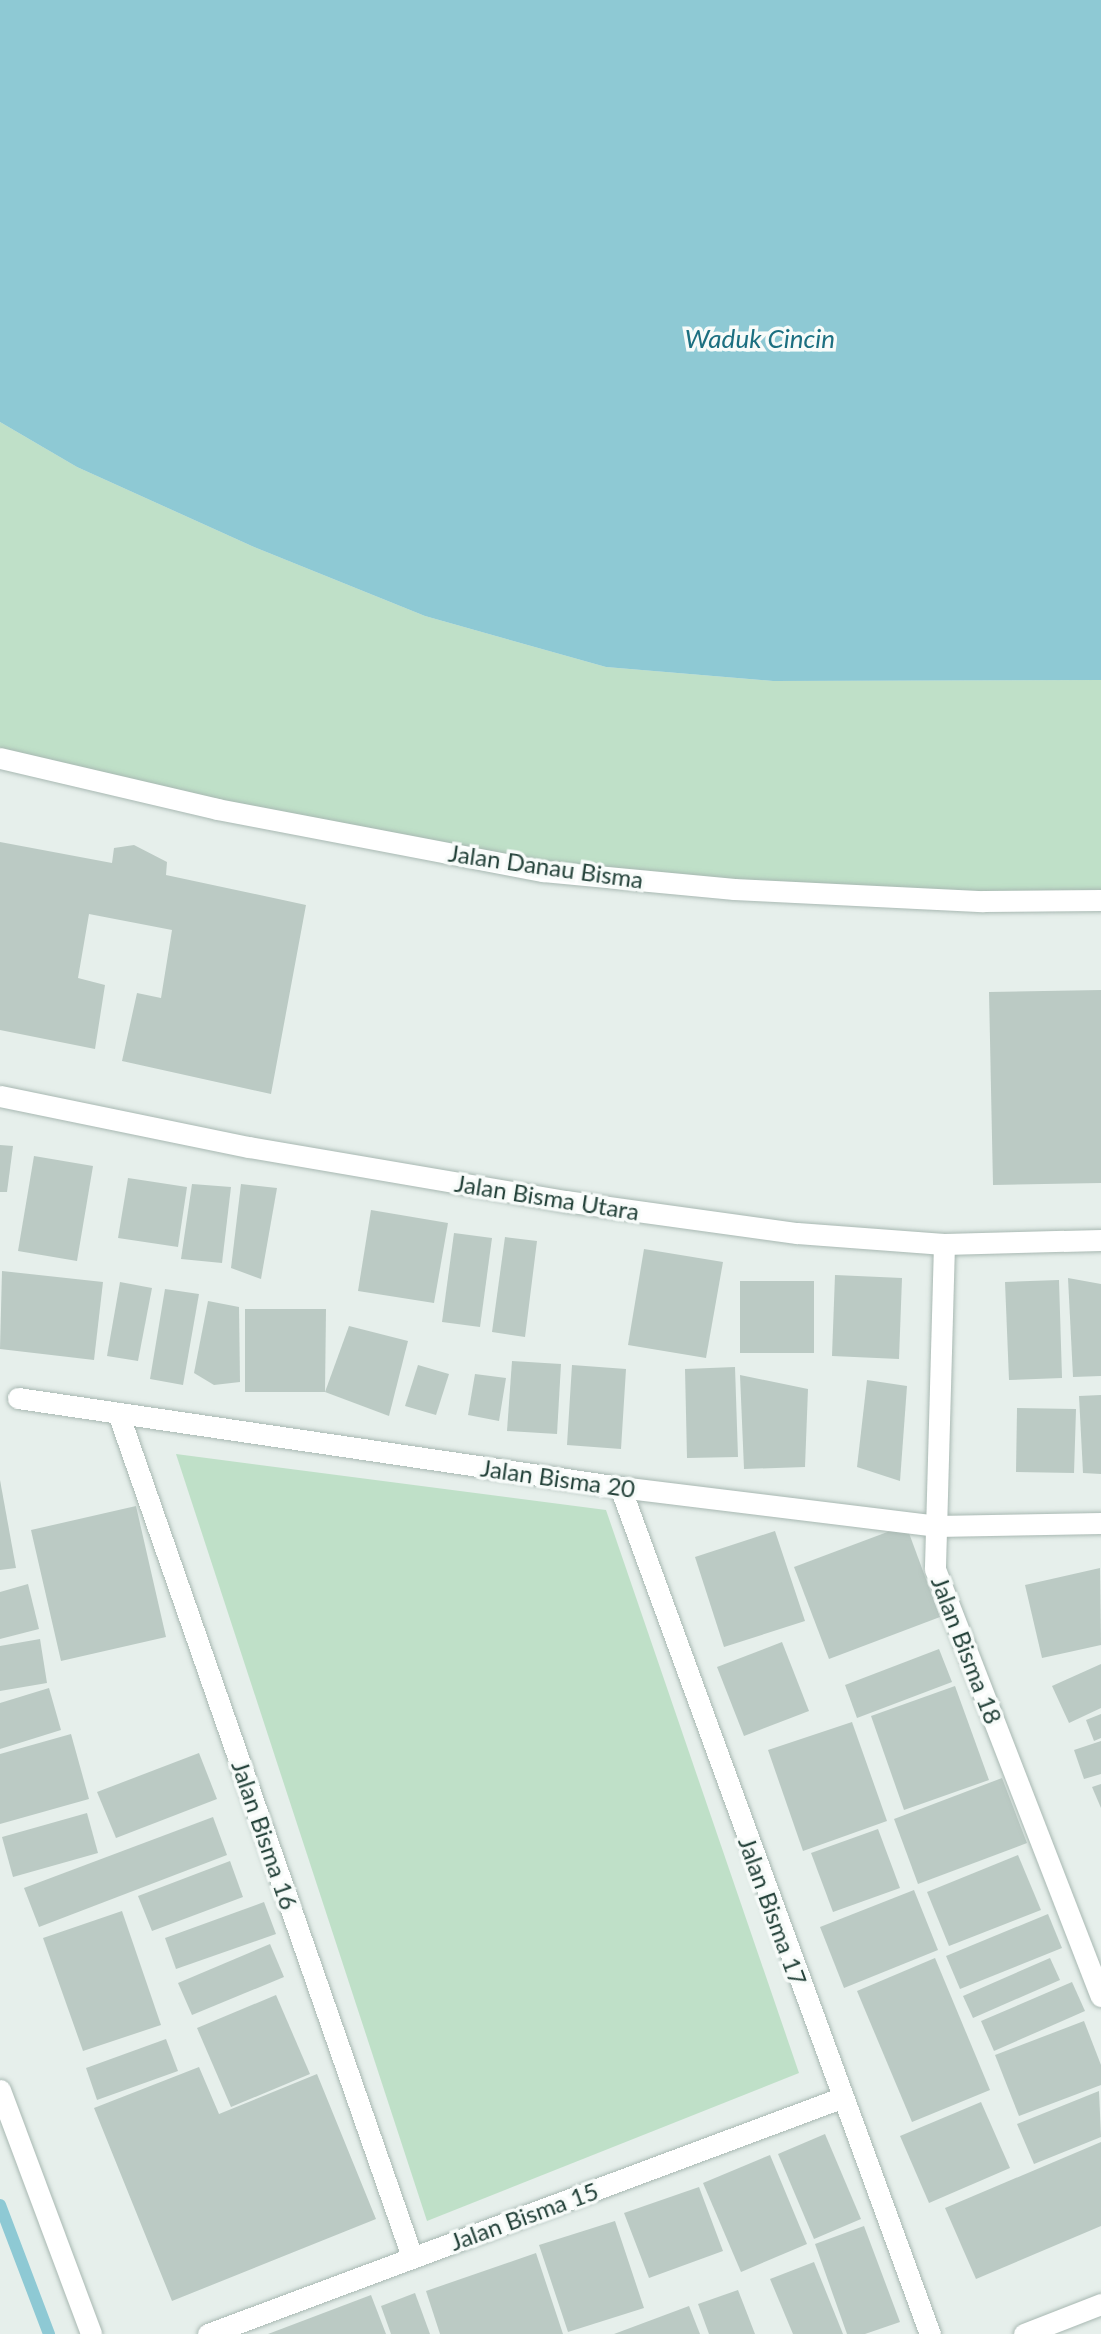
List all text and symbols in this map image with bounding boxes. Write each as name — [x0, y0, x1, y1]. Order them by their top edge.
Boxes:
water label: Waduk Cincin — [685, 323, 835, 355]
street label: Jalan Danau Bisma — [447, 838, 645, 894]
street label: Jalan Bisma Utara — [453, 1168, 641, 1226]
street label: Jalan Bisma 20 — [479, 1453, 637, 1503]
street label: Jalan Bisma 18 — [926, 1572, 1008, 1728]
street label: Jalan Bisma 16 — [226, 1757, 304, 1913]
street label: Jalan Bisma 17 — [733, 1833, 813, 1989]
street label: Jalan Bisma 15 — [446, 2176, 602, 2256]

